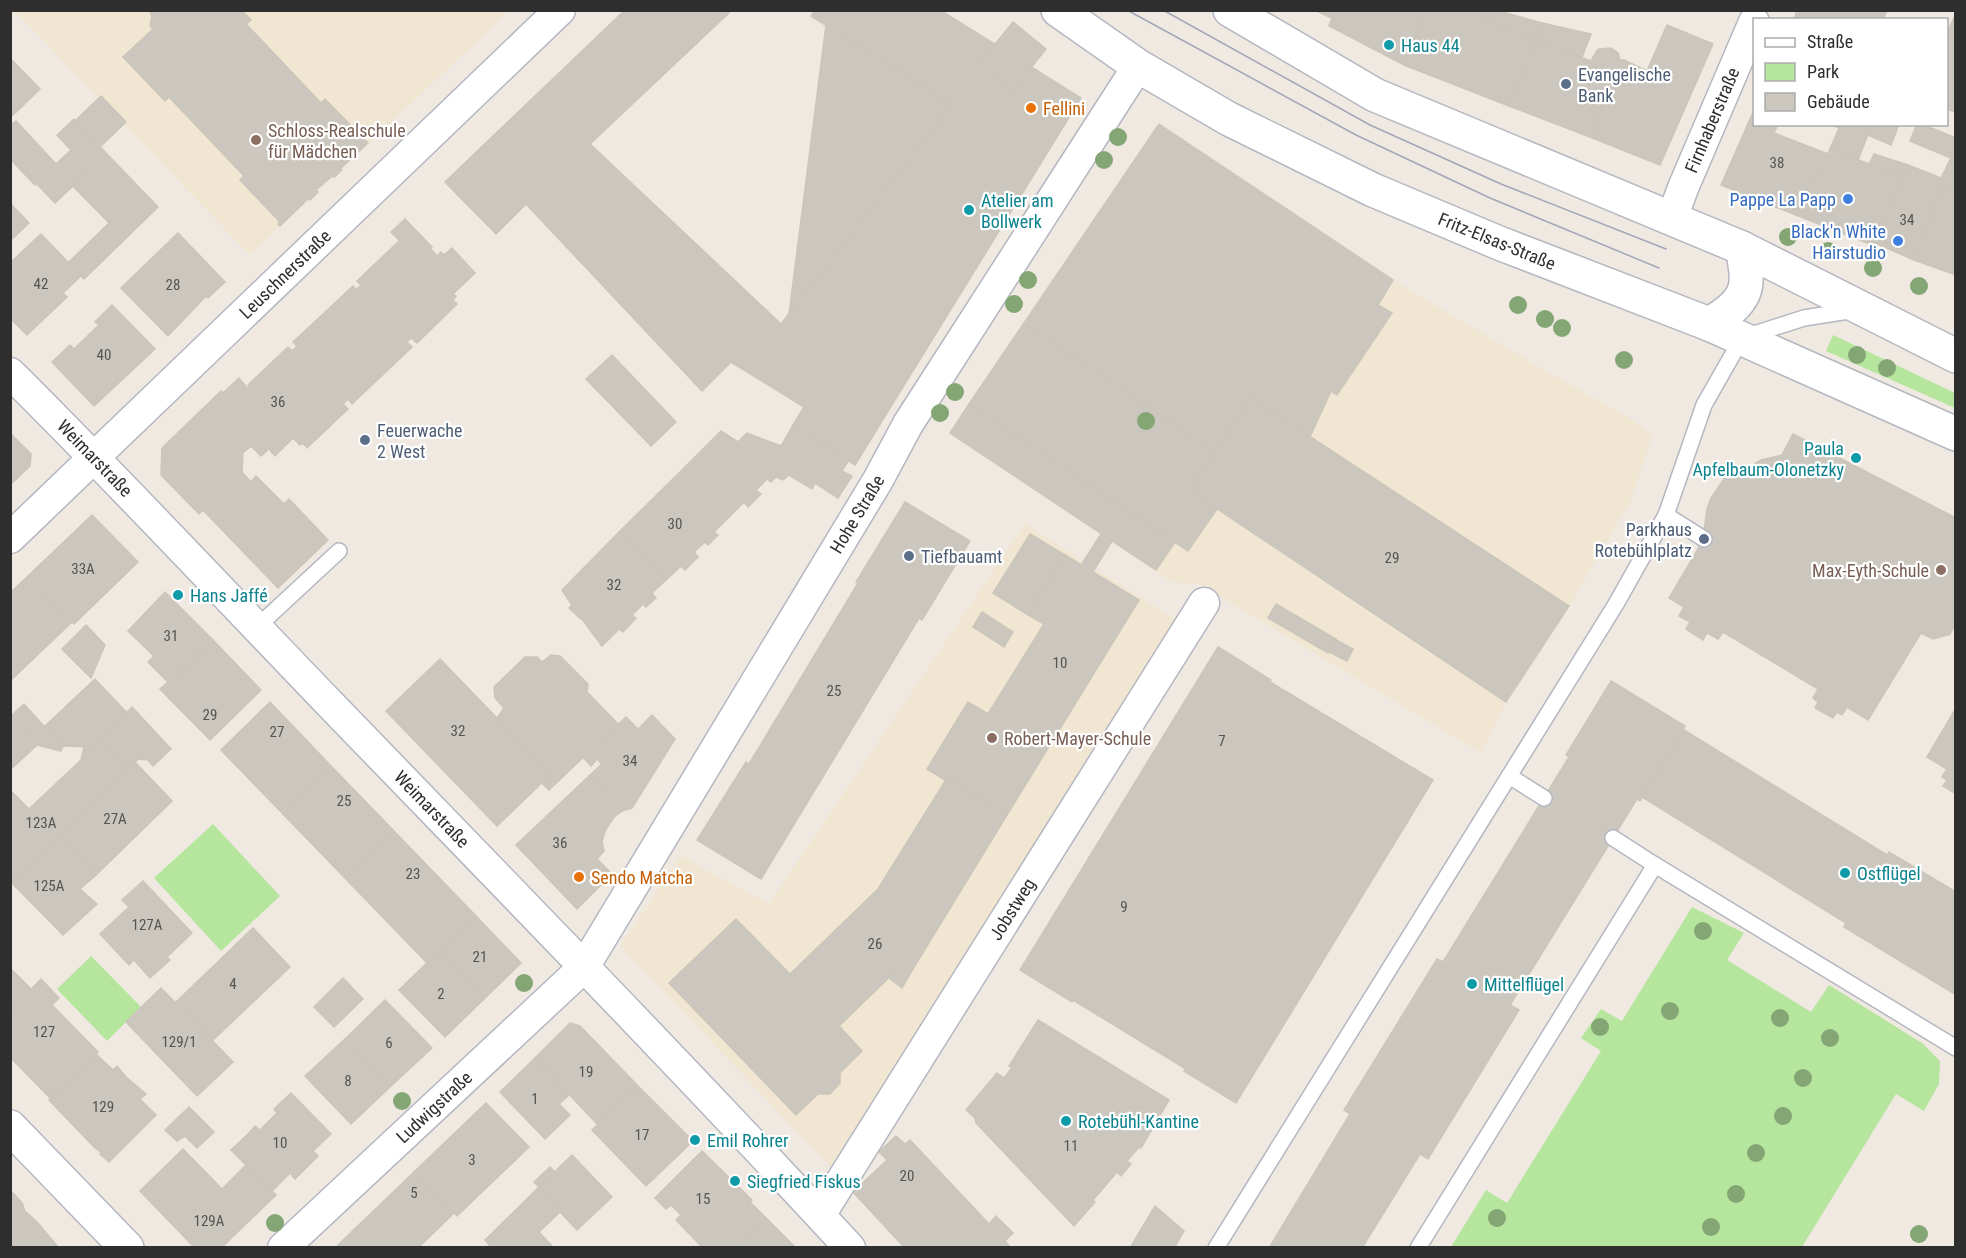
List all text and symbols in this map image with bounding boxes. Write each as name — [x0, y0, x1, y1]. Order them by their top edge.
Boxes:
legend — [1753, 18, 1948, 126]
text: Straße — [1807, 31, 1853, 52]
place label: Haus 44 — [1401, 35, 1460, 56]
marker: Haus 44 — [1382, 38, 1396, 52]
text: Park — [1807, 61, 1839, 82]
place label: Evangelische Bank — [1578, 64, 1671, 106]
street label: Firnhaberstraße — [1680, 64, 1744, 176]
marker: Evangelische Bank — [1559, 77, 1573, 91]
text: Gebäude — [1807, 91, 1870, 112]
place label: Fellini — [1043, 98, 1085, 119]
marker: Fellini — [1024, 101, 1038, 115]
place label: Schloss-Realschule für Mädchen — [268, 120, 406, 162]
marker: Schloss-Realschule für Mädchen — [249, 133, 263, 147]
house number: 38 — [1770, 154, 1784, 172]
place label: Pappe La Papp — [1730, 189, 1836, 210]
place label: Atelier am Bollwerk — [981, 190, 1053, 232]
marker: Pappe La Papp — [1841, 192, 1855, 206]
marker: Atelier am Bollwerk — [962, 203, 976, 217]
street label: Fritz-Elsas-Straße — [1435, 208, 1559, 274]
house number: 34 — [1900, 211, 1914, 229]
place label: Black'n White Hairstudio — [1791, 221, 1886, 263]
street label: Leuschnerstraße — [235, 225, 335, 323]
marker: Black'n White Hairstudio — [1891, 234, 1905, 248]
house number: 42 — [34, 275, 48, 293]
house number: 28 — [166, 276, 180, 294]
house number: 40 — [97, 346, 111, 364]
house number: 36 — [271, 393, 285, 411]
street label: Weimarstraße — [53, 415, 137, 501]
place label: Feuerwache 2 West — [377, 420, 462, 462]
marker: Feuerwache 2 West — [358, 433, 372, 447]
place label: Paula Apfelbaum-Olonetzky — [1692, 438, 1844, 480]
marker: Paula Apfelbaum-Olonetzky — [1849, 451, 1863, 465]
street label: Hohe Straße — [825, 471, 889, 557]
house number: 30 — [668, 515, 682, 533]
place label: Parkhaus Rotebühlplatz — [1594, 519, 1692, 561]
marker: Parkhaus Rotebühlplatz — [1697, 532, 1711, 546]
place label: Tiefbauamt — [921, 546, 1002, 567]
marker: Tiefbauamt — [902, 549, 916, 563]
house number: 29 — [1385, 549, 1399, 567]
house number: 33A — [71, 560, 95, 578]
place label: Max-Eyth-Schule — [1812, 560, 1929, 581]
marker: Max-Eyth-Schule — [1934, 563, 1948, 577]
house number: 32 — [607, 576, 621, 594]
place label: Hans Jaffé — [190, 585, 268, 606]
marker: Hans Jaffé — [171, 588, 185, 602]
house number: 31 — [164, 627, 178, 645]
house number: 10 — [1053, 654, 1067, 672]
house number: 25 — [827, 682, 841, 700]
house number: 29 — [203, 706, 217, 724]
house number: 32 — [451, 722, 465, 740]
house number: 27 — [270, 723, 284, 741]
place label: Robert-Mayer-Schule — [1004, 728, 1151, 749]
marker: Robert-Mayer-Schule — [985, 731, 999, 745]
house number: 7 — [1218, 732, 1226, 750]
house number: 34 — [623, 752, 637, 770]
street label: Weimarstraße — [390, 766, 474, 852]
house number: 25 — [337, 792, 351, 810]
house number: 27A — [103, 810, 127, 828]
house number: 123A — [26, 814, 57, 832]
house number: 36 — [553, 834, 567, 852]
place label: Ostflügel — [1857, 863, 1921, 884]
house number: 23 — [406, 865, 420, 883]
marker: Ostflügel — [1838, 866, 1852, 880]
place label: Sendo Matcha — [591, 867, 693, 888]
marker: Sendo Matcha — [572, 870, 586, 884]
street label: Jobstweg — [985, 874, 1039, 944]
house number: 125A — [34, 877, 65, 895]
house number: 9 — [1120, 898, 1128, 916]
house number: 127A — [132, 916, 163, 934]
house number: 26 — [868, 935, 882, 953]
house number: 21 — [473, 948, 487, 966]
place label: Mittelflügel — [1484, 974, 1564, 995]
house number: 4 — [229, 975, 237, 993]
marker: Mittelflügel — [1465, 977, 1479, 991]
house number: 2 — [437, 985, 445, 1003]
house number: 127 — [33, 1023, 55, 1041]
house number: 129/1 — [161, 1033, 197, 1051]
house number: 6 — [385, 1034, 393, 1052]
house number: 19 — [579, 1063, 593, 1081]
street label: Ludwigstraße — [392, 1067, 476, 1147]
house number: 8 — [344, 1072, 352, 1090]
house number: 1 — [531, 1090, 539, 1108]
house number: 129 — [92, 1098, 114, 1116]
place label: Rotebühl-Kantine — [1078, 1111, 1199, 1132]
marker: Rotebühl-Kantine — [1059, 1114, 1073, 1128]
house number: 17 — [635, 1126, 649, 1144]
place label: Emil Rohrer — [707, 1130, 789, 1151]
marker: Emil Rohrer — [688, 1133, 702, 1147]
house number: 10 — [273, 1134, 287, 1152]
house number: 11 — [1064, 1137, 1078, 1155]
house number: 3 — [468, 1151, 476, 1169]
house number: 20 — [900, 1167, 914, 1185]
place label: Siegfried Fiskus — [747, 1171, 861, 1192]
marker: Siegfried Fiskus — [728, 1174, 742, 1188]
house number: 5 — [410, 1184, 418, 1202]
house number: 15 — [696, 1190, 710, 1208]
house number: 129A — [194, 1212, 225, 1230]

